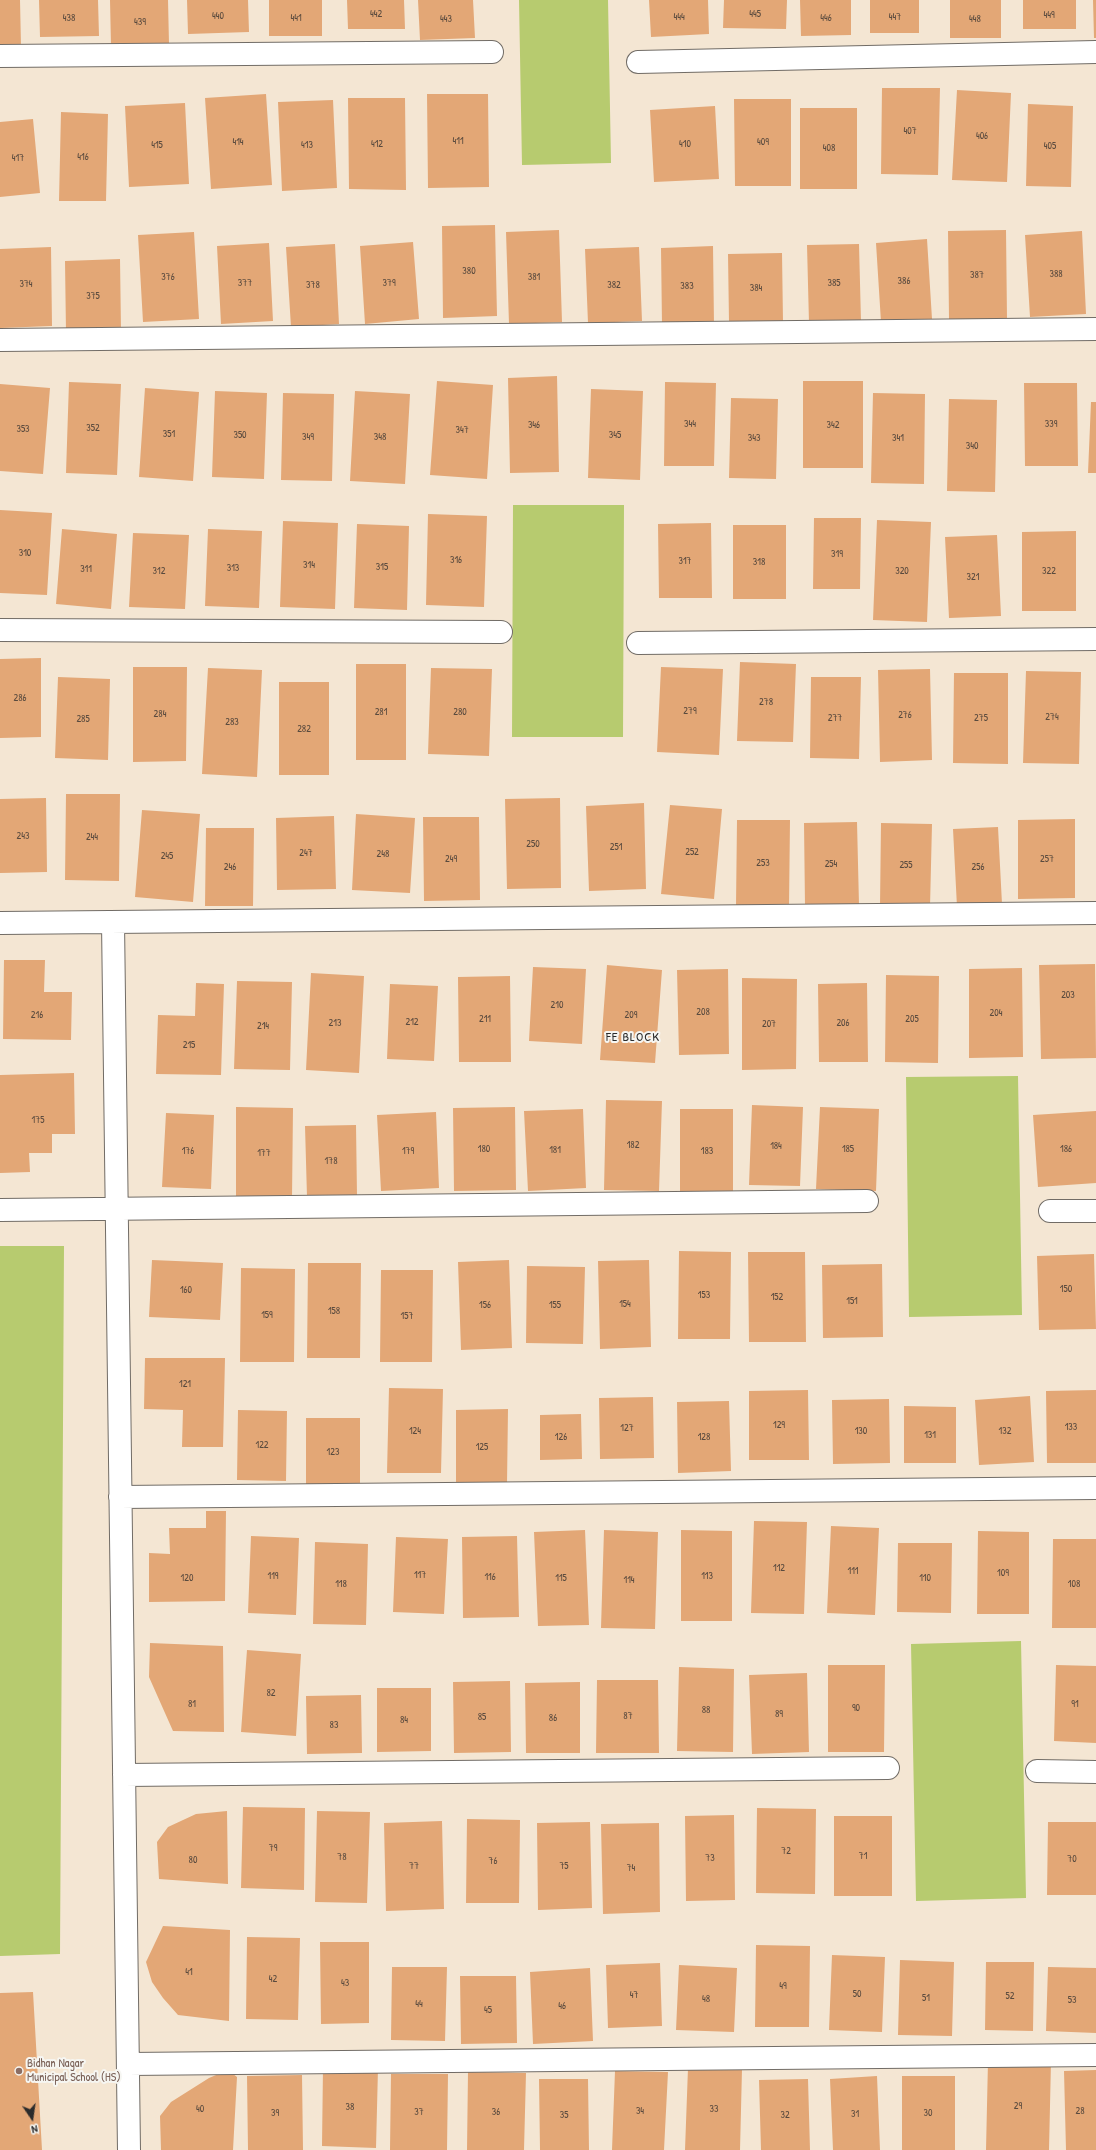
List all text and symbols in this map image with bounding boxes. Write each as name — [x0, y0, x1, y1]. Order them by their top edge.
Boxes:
house number: 442 — [370, 8, 382, 20]
house number: 445 — [749, 8, 761, 20]
house number: 449 — [1043, 9, 1055, 21]
house number: 440 — [212, 10, 224, 22]
house number: 444 — [673, 11, 685, 23]
house number: 447 — [889, 11, 901, 23]
house number: 438 — [63, 12, 75, 24]
house number: 441 — [290, 12, 302, 24]
house number: 446 — [820, 12, 832, 24]
house number: 443 — [440, 13, 452, 25]
house number: 448 — [969, 13, 981, 25]
house number: 439 — [134, 16, 146, 28]
house number: 407 — [903, 125, 917, 137]
house number: 406 — [976, 130, 988, 142]
house number: 411 — [452, 135, 464, 147]
house number: 414 — [232, 136, 244, 148]
house number: 409 — [757, 136, 769, 148]
house number: 412 — [371, 138, 383, 150]
house number: 410 — [679, 138, 691, 150]
house number: 415 — [151, 139, 163, 151]
house number: 413 — [301, 139, 313, 151]
house number: 405 — [1044, 140, 1056, 152]
house number: 408 — [823, 142, 835, 154]
house number: 416 — [77, 151, 89, 163]
house number: 417 — [12, 152, 24, 164]
house number: 380 — [462, 265, 476, 277]
house number: 388 — [1049, 268, 1063, 280]
house number: 387 — [970, 269, 984, 281]
house number: 376 — [161, 271, 175, 283]
house number: 381 — [528, 271, 540, 283]
house number: 386 — [898, 275, 910, 287]
house number: 377 — [238, 277, 252, 289]
house number: 379 — [382, 277, 396, 289]
house number: 385 — [827, 277, 841, 289]
house number: 374 — [19, 278, 33, 290]
house number: 378 — [306, 279, 320, 291]
house number: 382 — [607, 279, 621, 291]
house number: 383 — [680, 280, 694, 292]
house number: 384 — [750, 282, 762, 294]
house number: 375 — [86, 290, 100, 302]
house number: 344 — [684, 418, 696, 430]
house number: 339 — [1045, 418, 1057, 430]
house number: 346 — [528, 419, 540, 431]
house number: 342 — [827, 419, 839, 431]
house number: 352 — [86, 422, 100, 434]
house number: 353 — [16, 423, 30, 435]
house number: 347 — [455, 424, 469, 436]
house number: 351 — [163, 428, 175, 440]
house number: 350 — [233, 429, 247, 441]
house number: 345 — [609, 429, 621, 441]
house number: 349 — [302, 431, 314, 443]
house number: 348 — [374, 431, 386, 443]
house number: 343 — [748, 432, 760, 444]
house number: 341 — [892, 432, 904, 444]
house number: 340 — [966, 440, 978, 452]
house number: 310 — [19, 547, 31, 559]
house number: 319 — [831, 548, 843, 560]
house number: 316 — [450, 554, 462, 566]
house number: 317 — [678, 555, 692, 567]
house number: 318 — [753, 556, 765, 568]
house number: 314 — [303, 559, 315, 571]
house number: 315 — [376, 561, 388, 573]
house number: 313 — [227, 562, 239, 574]
house number: 311 — [80, 563, 92, 575]
house number: 312 — [153, 565, 165, 577]
house number: 320 — [895, 565, 909, 577]
house number: 322 — [1042, 565, 1056, 577]
house number: 321 — [967, 571, 979, 583]
house number: 286 — [14, 692, 26, 704]
house number: 278 — [759, 696, 773, 708]
house number: 279 — [683, 705, 697, 717]
house number: 281 — [375, 706, 387, 718]
house number: 280 — [453, 706, 467, 718]
house number: 284 — [154, 708, 166, 720]
house number: 276 — [898, 709, 912, 721]
house number: 274 — [1045, 711, 1059, 723]
house number: 277 — [828, 712, 842, 724]
house number: 275 — [974, 712, 988, 724]
house number: 285 — [76, 713, 90, 725]
house number: 283 — [225, 716, 239, 728]
house number: 282 — [297, 723, 311, 735]
house number: 243 — [17, 830, 29, 842]
house number: 244 — [86, 831, 98, 843]
house number: 250 — [526, 838, 540, 850]
house number: 251 — [610, 841, 622, 853]
house number: 252 — [685, 846, 699, 858]
house number: 247 — [299, 847, 313, 859]
house number: 248 — [377, 848, 389, 860]
house number: 245 — [161, 850, 173, 862]
house number: 249 — [445, 853, 457, 865]
house number: 257 — [1040, 853, 1054, 865]
house number: 253 — [756, 857, 770, 869]
house number: 254 — [825, 858, 837, 870]
house number: 255 — [899, 859, 913, 871]
house number: 246 — [224, 861, 236, 873]
house number: 256 — [972, 861, 984, 873]
house number: 203 — [1061, 989, 1075, 1001]
house number: 210 — [551, 999, 563, 1011]
house number: 208 — [696, 1006, 710, 1018]
house number: 204 — [990, 1007, 1002, 1019]
house number: 216 — [31, 1009, 43, 1021]
house number: 209 — [625, 1009, 637, 1021]
house number: 211 — [479, 1013, 491, 1025]
house number: 205 — [905, 1013, 919, 1025]
house number: 212 — [406, 1016, 418, 1028]
house number: 213 — [329, 1017, 341, 1029]
house number: 206 — [836, 1017, 850, 1029]
house number: 207 — [762, 1018, 776, 1030]
house number: 214 — [257, 1020, 269, 1032]
district label: FE BLOCK — [606, 1030, 660, 1046]
house number: 215 — [183, 1039, 195, 1051]
house number: 175 — [32, 1114, 44, 1126]
house number: 182 — [627, 1139, 639, 1151]
house number: 184 — [770, 1140, 782, 1152]
house number: 180 — [478, 1143, 490, 1155]
house number: 185 — [842, 1143, 854, 1155]
house number: 186 — [1060, 1143, 1072, 1155]
house number: 181 — [549, 1144, 561, 1156]
house number: 176 — [182, 1145, 194, 1157]
house number: 179 — [402, 1145, 414, 1157]
house number: 183 — [701, 1145, 713, 1157]
house number: 177 — [257, 1147, 271, 1159]
house number: 178 — [325, 1155, 337, 1167]
house number: 150 — [1060, 1283, 1072, 1295]
house number: 160 — [180, 1284, 192, 1296]
house number: 153 — [698, 1289, 710, 1301]
house number: 152 — [771, 1291, 783, 1303]
house number: 151 — [846, 1295, 858, 1307]
house number: 154 — [619, 1298, 631, 1310]
house number: 156 — [479, 1299, 491, 1311]
house number: 155 — [549, 1299, 561, 1311]
house number: 158 — [328, 1305, 340, 1317]
house number: 159 — [261, 1309, 273, 1321]
house number: 157 — [401, 1310, 413, 1322]
house number: 121 — [179, 1378, 191, 1390]
house number: 129 — [773, 1419, 785, 1431]
house number: 133 — [1065, 1421, 1077, 1433]
house number: 127 — [620, 1422, 634, 1434]
house number: 124 — [409, 1425, 421, 1437]
house number: 130 — [855, 1425, 867, 1437]
house number: 132 — [999, 1425, 1011, 1437]
house number: 131 — [924, 1429, 936, 1441]
house number: 126 — [555, 1431, 567, 1443]
house number: 128 — [698, 1431, 710, 1443]
house number: 122 — [256, 1439, 268, 1451]
house number: 125 — [476, 1441, 488, 1453]
house number: 123 — [327, 1446, 339, 1458]
house number: 112 — [773, 1562, 785, 1574]
house number: 111 — [848, 1565, 858, 1577]
house number: 109 — [997, 1567, 1009, 1579]
house number: 117 — [414, 1569, 426, 1581]
house number: 119 — [268, 1570, 278, 1582]
house number: 113 — [701, 1570, 713, 1582]
house number: 116 — [484, 1571, 496, 1583]
house number: 120 — [181, 1572, 193, 1584]
house number: 115 — [555, 1572, 567, 1584]
house number: 110 — [919, 1572, 931, 1584]
house number: 114 — [623, 1574, 635, 1586]
house number: 118 — [335, 1578, 347, 1590]
house number: 108 — [1068, 1578, 1080, 1590]
house number: 82 — [266, 1687, 276, 1699]
house number: 81 — [188, 1698, 196, 1710]
house number: 91 — [1071, 1698, 1079, 1710]
house number: 90 — [852, 1702, 860, 1714]
house number: 88 — [702, 1704, 710, 1716]
house number: 89 — [775, 1708, 783, 1720]
house number: 87 — [623, 1710, 633, 1722]
house number: 85 — [478, 1711, 486, 1723]
house number: 86 — [549, 1712, 557, 1724]
house number: 84 — [400, 1714, 408, 1726]
house number: 83 — [330, 1719, 338, 1731]
house number: 79 — [269, 1842, 277, 1854]
house number: 72 — [781, 1845, 791, 1857]
house number: 71 — [859, 1850, 867, 1862]
house number: 78 — [337, 1851, 347, 1863]
house number: 73 — [705, 1852, 715, 1864]
house number: 70 — [1067, 1853, 1077, 1865]
house number: 80 — [189, 1854, 197, 1866]
house number: 76 — [489, 1855, 497, 1867]
house number: 77 — [409, 1860, 419, 1872]
house number: 75 — [559, 1860, 569, 1872]
house number: 74 — [627, 1862, 635, 1874]
house number: 41 — [185, 1966, 193, 1978]
house number: 42 — [269, 1973, 277, 1985]
house number: 43 — [341, 1977, 349, 1989]
house number: 49 — [779, 1980, 787, 1992]
house number: 50 — [853, 1988, 861, 2000]
house number: 47 — [630, 1989, 638, 2001]
house number: 52 — [1006, 1990, 1014, 2002]
house number: 51 — [922, 1992, 930, 2004]
house number: 48 — [702, 1993, 710, 2005]
house number: 53 — [1068, 1994, 1076, 2006]
house number: 44 — [415, 1998, 423, 2010]
house number: 46 — [558, 2000, 566, 2012]
house number: 45 — [484, 2004, 492, 2016]
place label: Bidhan Nagar Municipal School (HS) — [27, 2057, 121, 2085]
marker: Bidhan Nagar Municipal School (HS) — [14, 2066, 24, 2076]
north arrow — [12, 2098, 52, 2138]
house number: 29 — [1014, 2100, 1022, 2112]
house number: 38 — [346, 2101, 354, 2113]
house number: 40 — [196, 2103, 204, 2115]
house number: 33 — [710, 2103, 718, 2115]
house number: 34 — [636, 2105, 644, 2117]
house number: 28 — [1075, 2105, 1085, 2117]
house number: 37 — [414, 2106, 424, 2118]
house number: 36 — [492, 2106, 500, 2118]
house number: 39 — [271, 2107, 279, 2119]
house number: 30 — [924, 2107, 932, 2119]
house number: 31 — [851, 2108, 859, 2120]
house number: 35 — [560, 2109, 568, 2121]
house number: 32 — [780, 2109, 790, 2121]
text: N — [30, 2122, 39, 2137]

